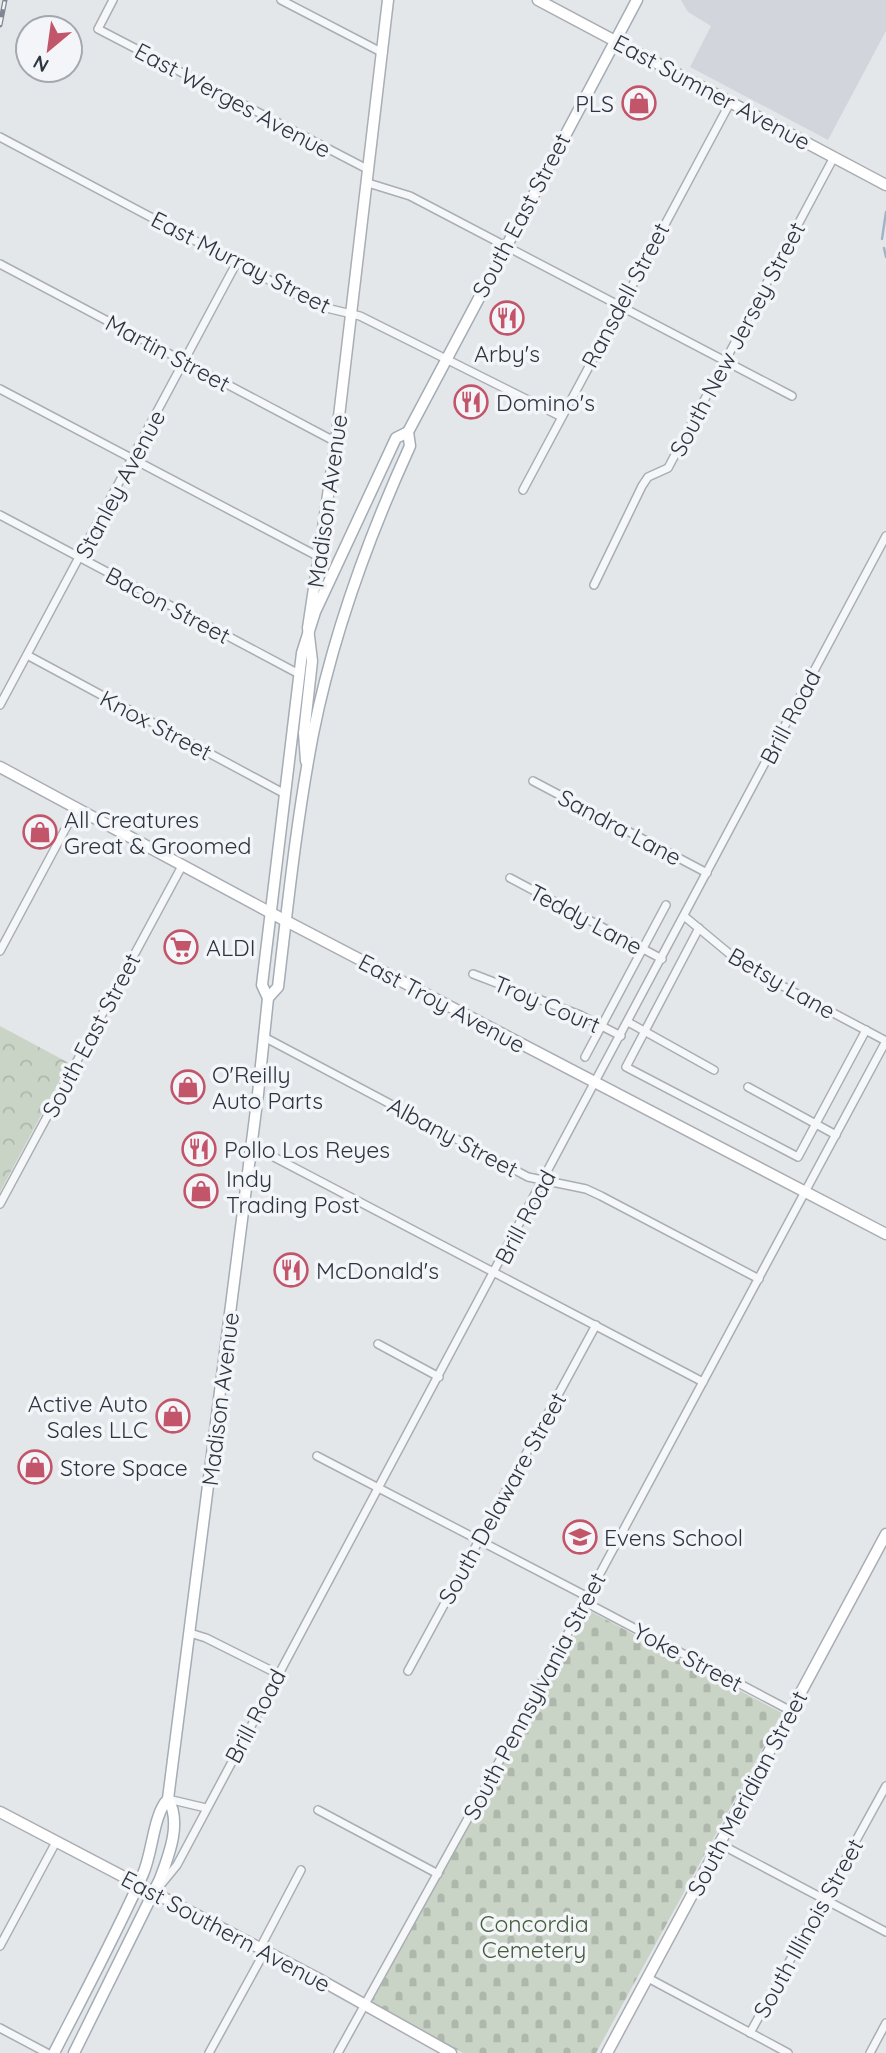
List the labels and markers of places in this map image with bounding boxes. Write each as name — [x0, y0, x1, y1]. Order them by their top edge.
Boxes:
shop icon: PLS — [620, 84, 658, 122]
place label: PLS — [575, 89, 614, 118]
restaurant icon: Arby's — [488, 299, 526, 337]
place label: Arby's — [474, 339, 540, 368]
restaurant icon: Domino's — [452, 383, 490, 421]
place label: Domino's — [496, 388, 595, 417]
place label: All Creatures Great & Groomed — [64, 805, 251, 860]
shop icon: All Creatures Great & Groomed — [21, 813, 59, 851]
supermarket icon: ALDI — [162, 928, 200, 966]
place label: ALDI — [206, 933, 255, 962]
place label: O'Reilly Auto Parts — [212, 1060, 323, 1115]
shop icon: O'Reilly Auto Parts — [169, 1068, 207, 1106]
restaurant icon: Pollo Los Reyes — [180, 1130, 218, 1168]
place label: Pollo Los Reyes — [224, 1135, 390, 1164]
place label: Indy Trading Post — [226, 1164, 360, 1219]
shop icon: Indy Trading Post — [182, 1172, 220, 1210]
restaurant icon: McDonald's — [272, 1251, 310, 1289]
place label: McDonald's — [316, 1256, 439, 1285]
place label: Active Auto Sales LLC — [28, 1389, 148, 1444]
shop icon: Active Auto Sales LLC — [154, 1397, 192, 1435]
shop icon: Store Space — [16, 1448, 54, 1486]
place label: Store Space — [60, 1453, 188, 1482]
school or university icon: Evens School — [561, 1518, 599, 1556]
place label: Evens School — [604, 1523, 743, 1552]

